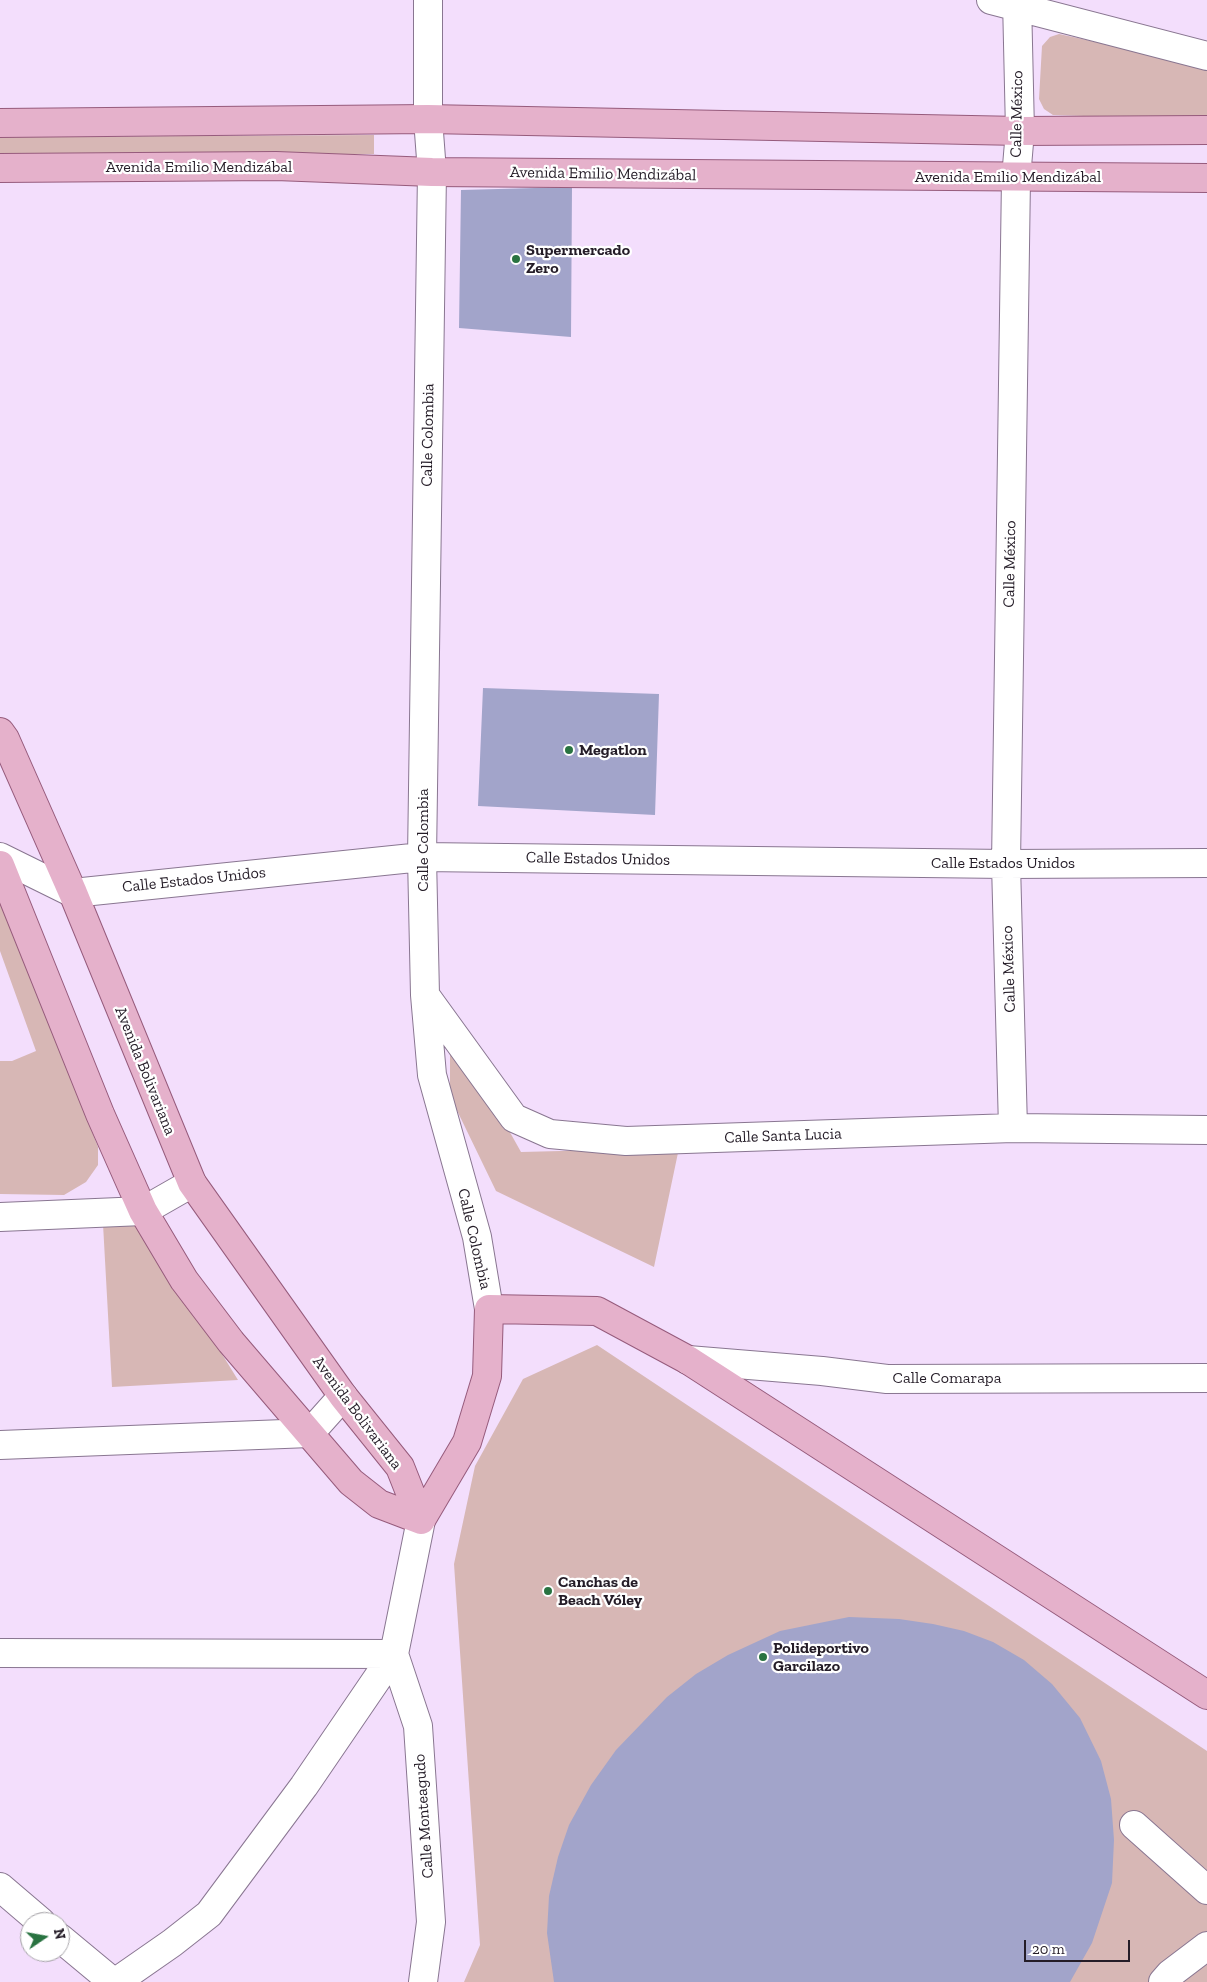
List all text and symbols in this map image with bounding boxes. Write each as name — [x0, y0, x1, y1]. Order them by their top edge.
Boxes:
street label: Calle México — [1007, 70, 1027, 158]
street label: Avenida Emilio Mendizábal — [106, 157, 292, 177]
street label: Avenida Emilio Mendizábal — [510, 163, 696, 185]
street label: Avenida Emilio Mendizábal — [915, 167, 1101, 187]
place label: Supermercado Zero — [526, 240, 630, 278]
marker: Supermercado Zero — [510, 253, 522, 265]
street label: Calle Colombia — [418, 383, 438, 487]
street label: Calle México — [1000, 520, 1020, 608]
place label: Megatlon — [579, 740, 647, 760]
marker: Megatlon — [563, 744, 575, 756]
street label: Calle Colombia — [413, 788, 433, 892]
street label: Calle Estados Unidos — [526, 848, 670, 870]
street label: Calle Estados Unidos — [931, 853, 1075, 873]
street label: Calle Estados Unidos — [121, 863, 267, 897]
street label: Calle México — [998, 925, 1020, 1013]
street label: Avenida Bolivariana — [110, 1004, 180, 1138]
street label: Calle Santa Lucia — [724, 1124, 842, 1148]
street label: Calle Colombia — [453, 1187, 495, 1291]
street label: Avenida Bolivariana — [308, 1353, 406, 1473]
street label: Calle Comarapa — [893, 1368, 1001, 1388]
place label: Canchas de Beach Vóley — [558, 1572, 642, 1610]
marker: Canchas de Beach Vóley — [542, 1585, 554, 1597]
place label: Polideportivo Garcilazo — [773, 1638, 869, 1676]
marker: Polideportivo Garcilazo — [757, 1651, 769, 1663]
street label: Calle Monteagudo — [410, 1753, 438, 1879]
north arrow — [20, 1912, 70, 1962]
text: N — [50, 1927, 69, 1941]
scale bar — [1027, 1930, 1133, 1962]
text: 20 m — [1032, 1940, 1065, 1958]

